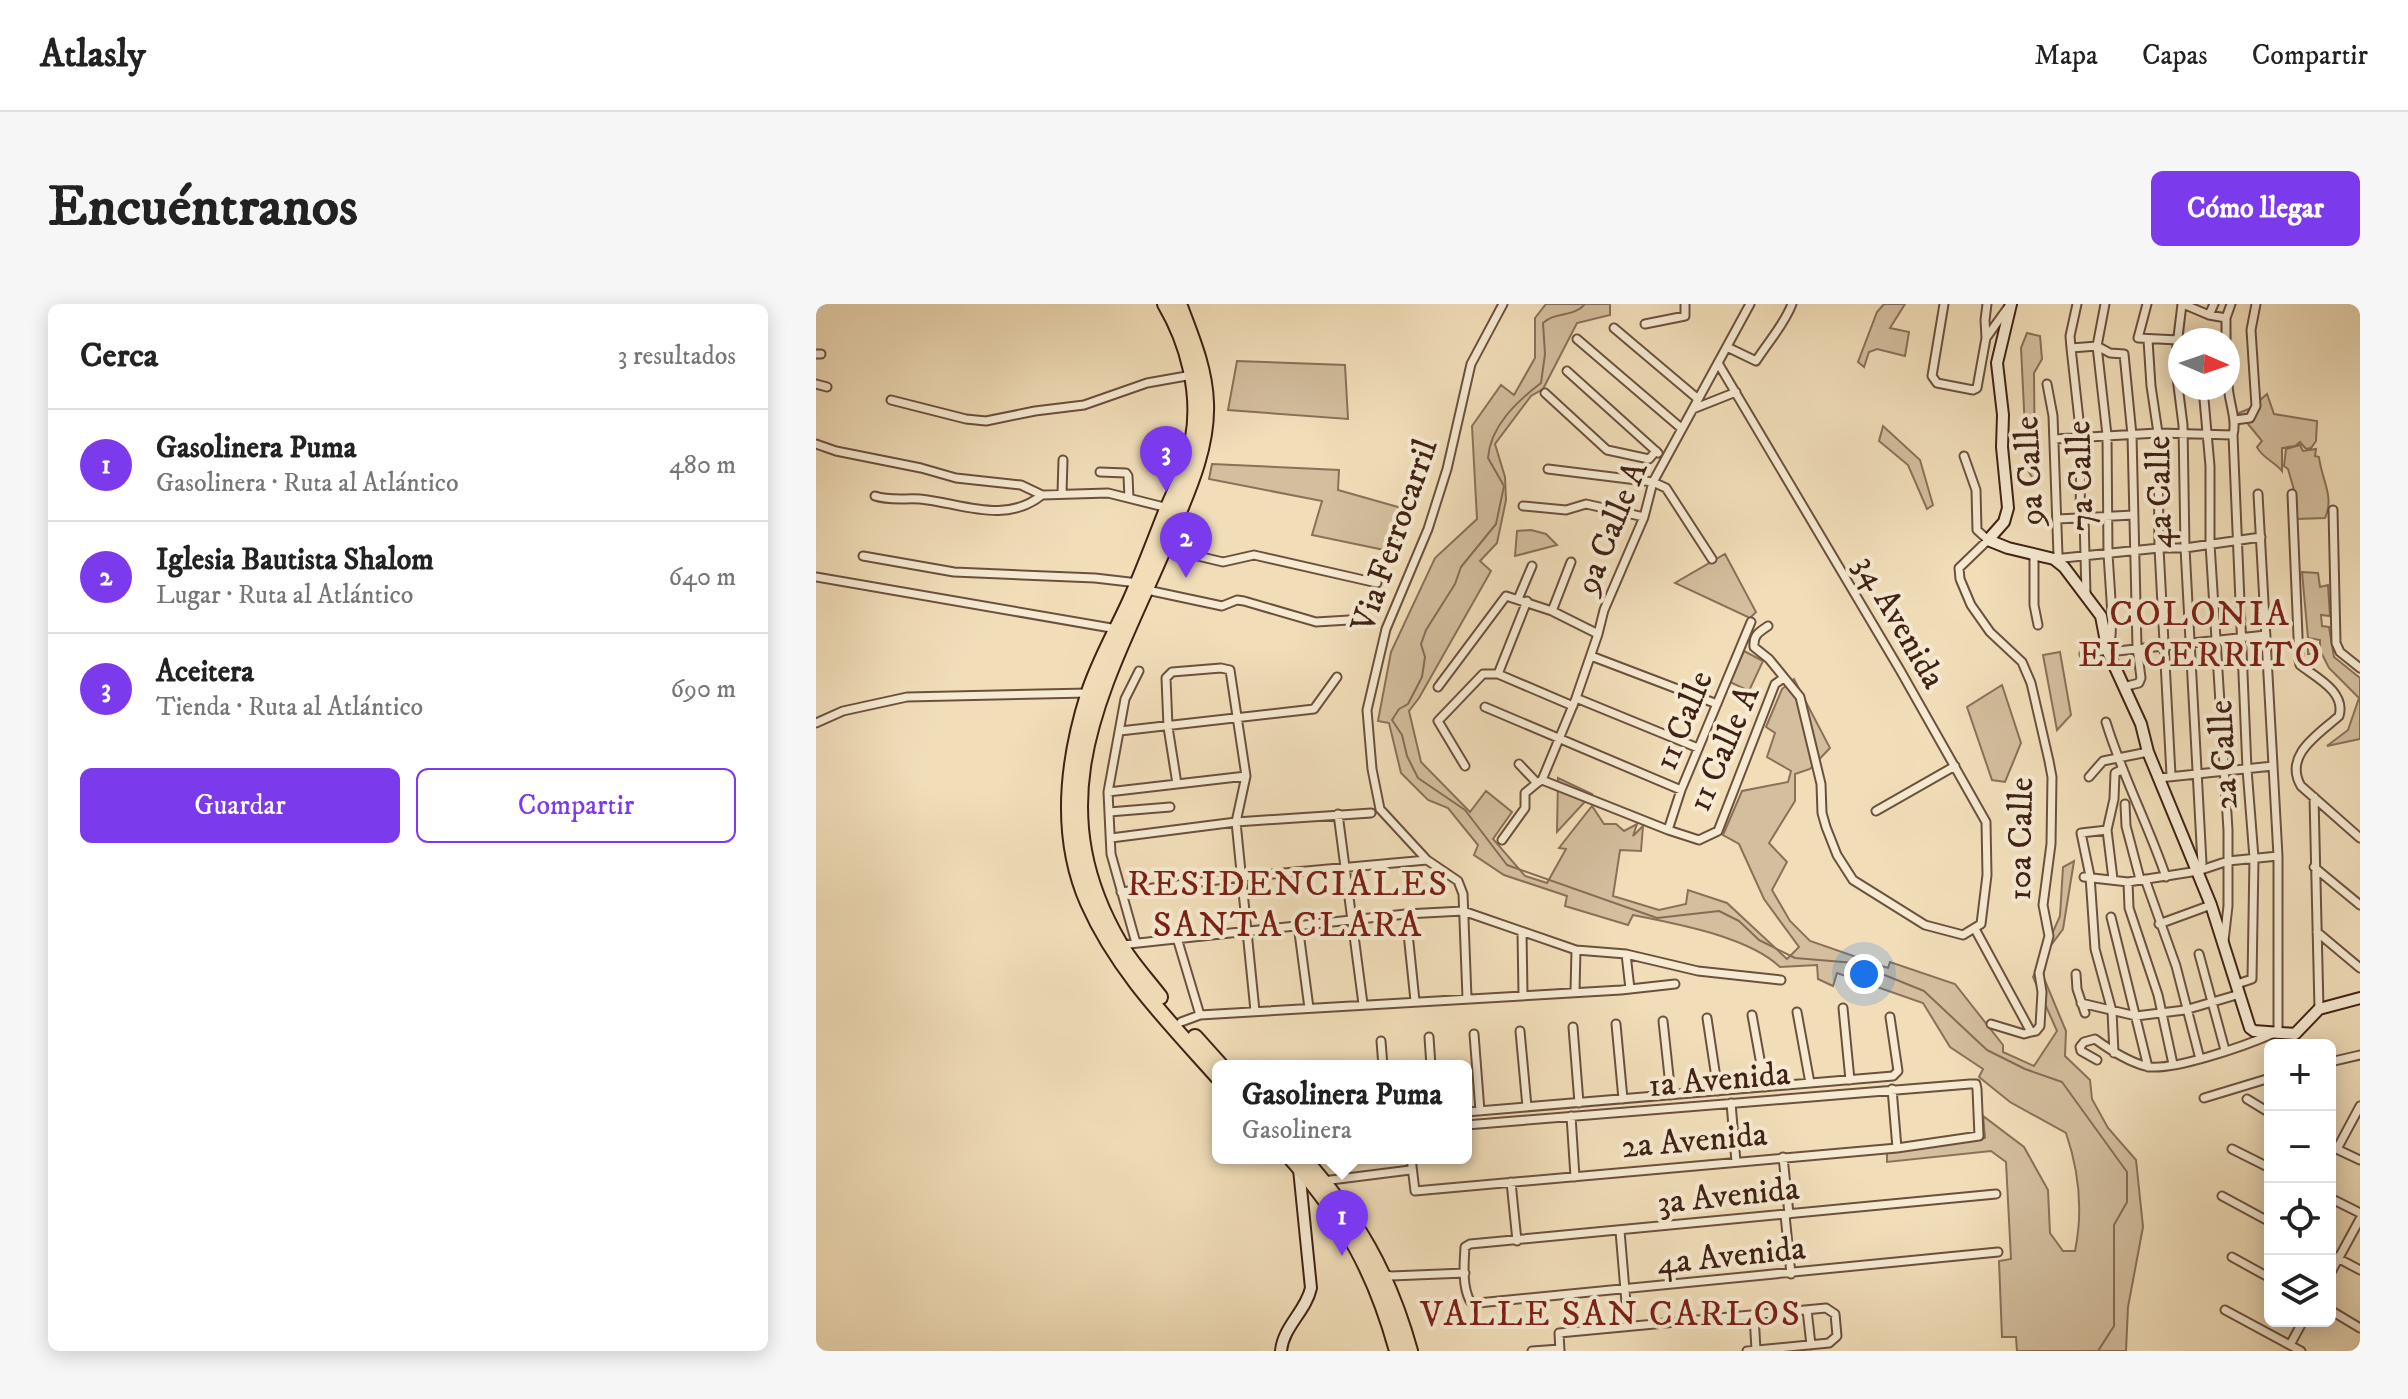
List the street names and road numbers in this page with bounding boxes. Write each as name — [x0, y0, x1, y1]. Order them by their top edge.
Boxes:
street label: 9a Calle — [2006, 415, 2054, 529]
street label: 7a Calle — [2058, 420, 2104, 532]
street label: Via Ferrocarril — [1342, 433, 1448, 638]
street label: 4a Calle — [2138, 435, 2182, 549]
street label: 9a Calle A — [1566, 455, 1658, 602]
street label: 34 Avenida — [1844, 548, 1955, 697]
street label: 11 Calle — [1645, 665, 1723, 777]
street label: 11 Calle A — [1679, 679, 1769, 818]
street label: 2a Calle — [2200, 699, 2248, 811]
street label: 10a Calle — [1999, 777, 2043, 901]
street label: 1a Avenida — [1647, 1053, 1792, 1107]
street label: 2a Avenida — [1619, 1114, 1769, 1168]
street label: 3a Avenida — [1655, 1168, 1802, 1224]
street label: 4a Avenida — [1655, 1227, 1808, 1285]

